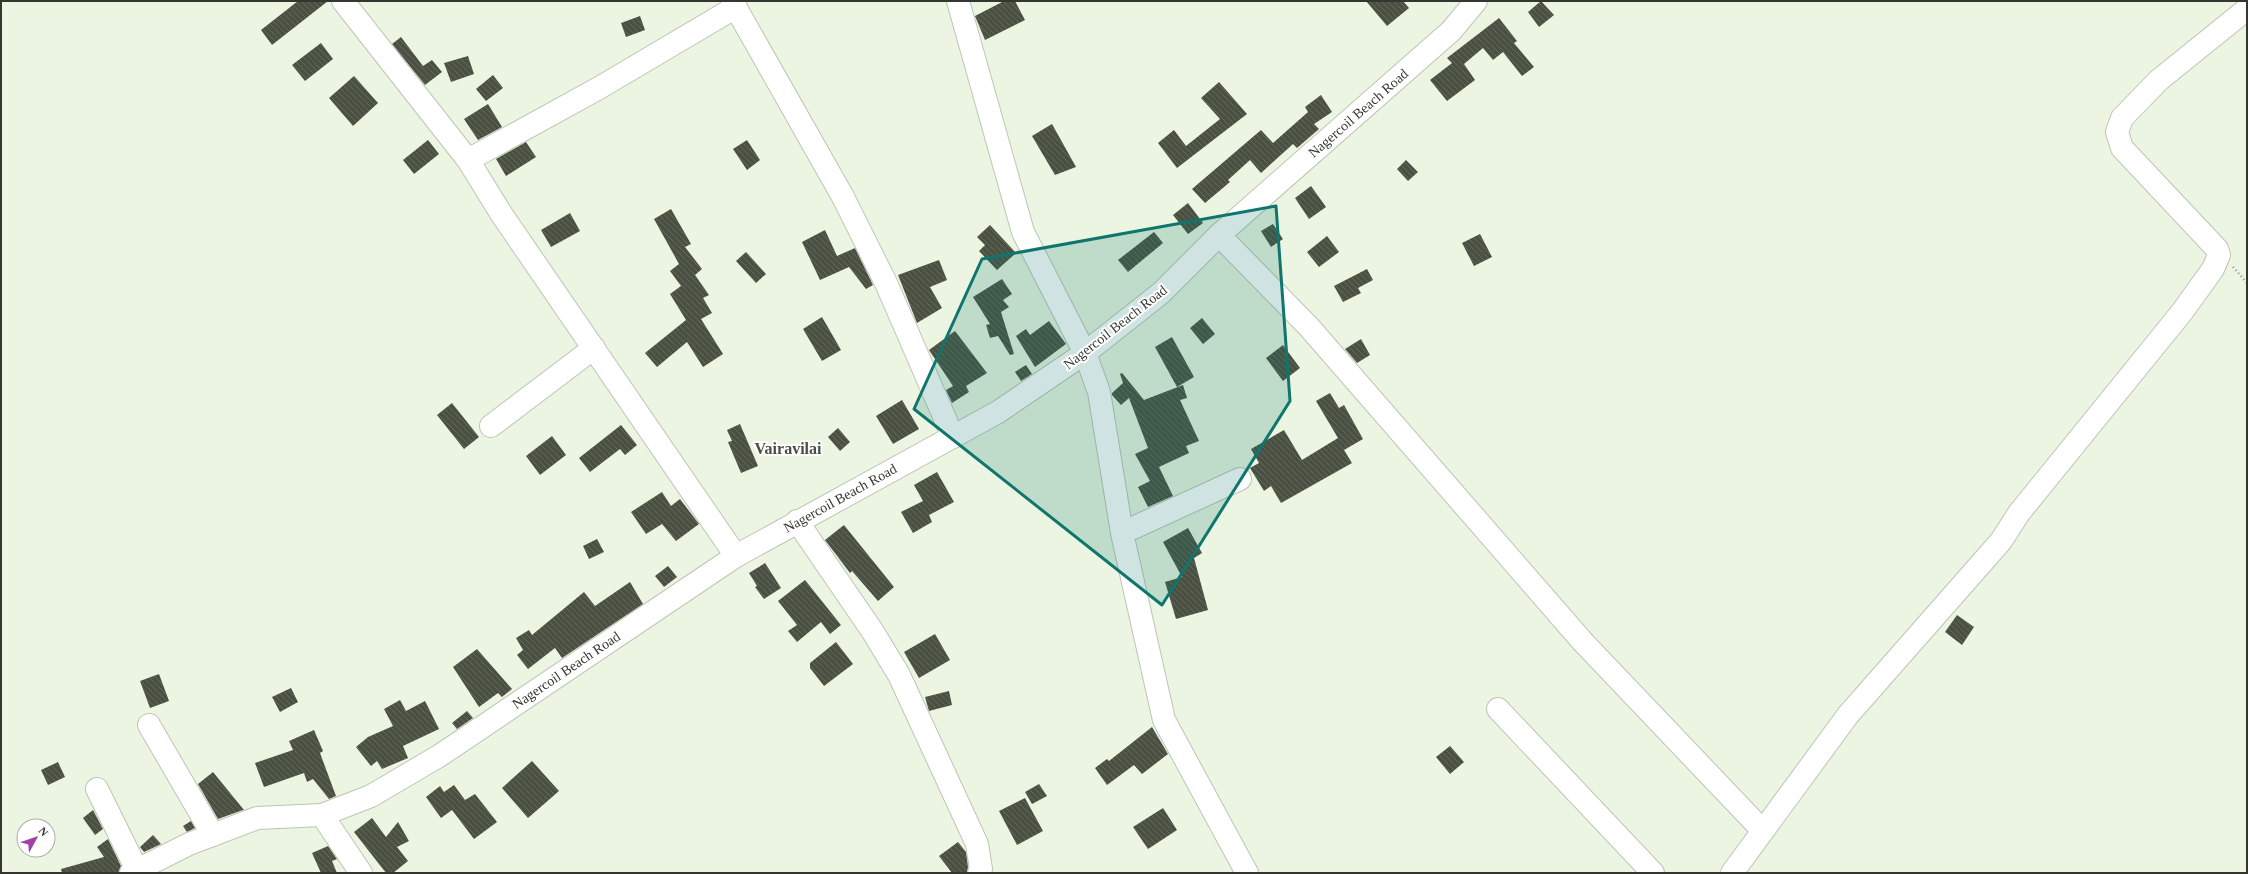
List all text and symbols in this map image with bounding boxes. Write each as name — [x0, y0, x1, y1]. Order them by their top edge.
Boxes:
street label: Nagercoil Beach Road — [1306, 66, 1411, 161]
street label: Nagercoil Beach Road — [1061, 282, 1170, 372]
district label: Vairavilai — [755, 440, 822, 457]
street label: Nagercoil Beach Road — [781, 461, 899, 536]
street label: Nagercoil Beach Road — [510, 629, 623, 712]
north arrow — [16, 818, 56, 858]
text: N — [37, 825, 51, 839]

